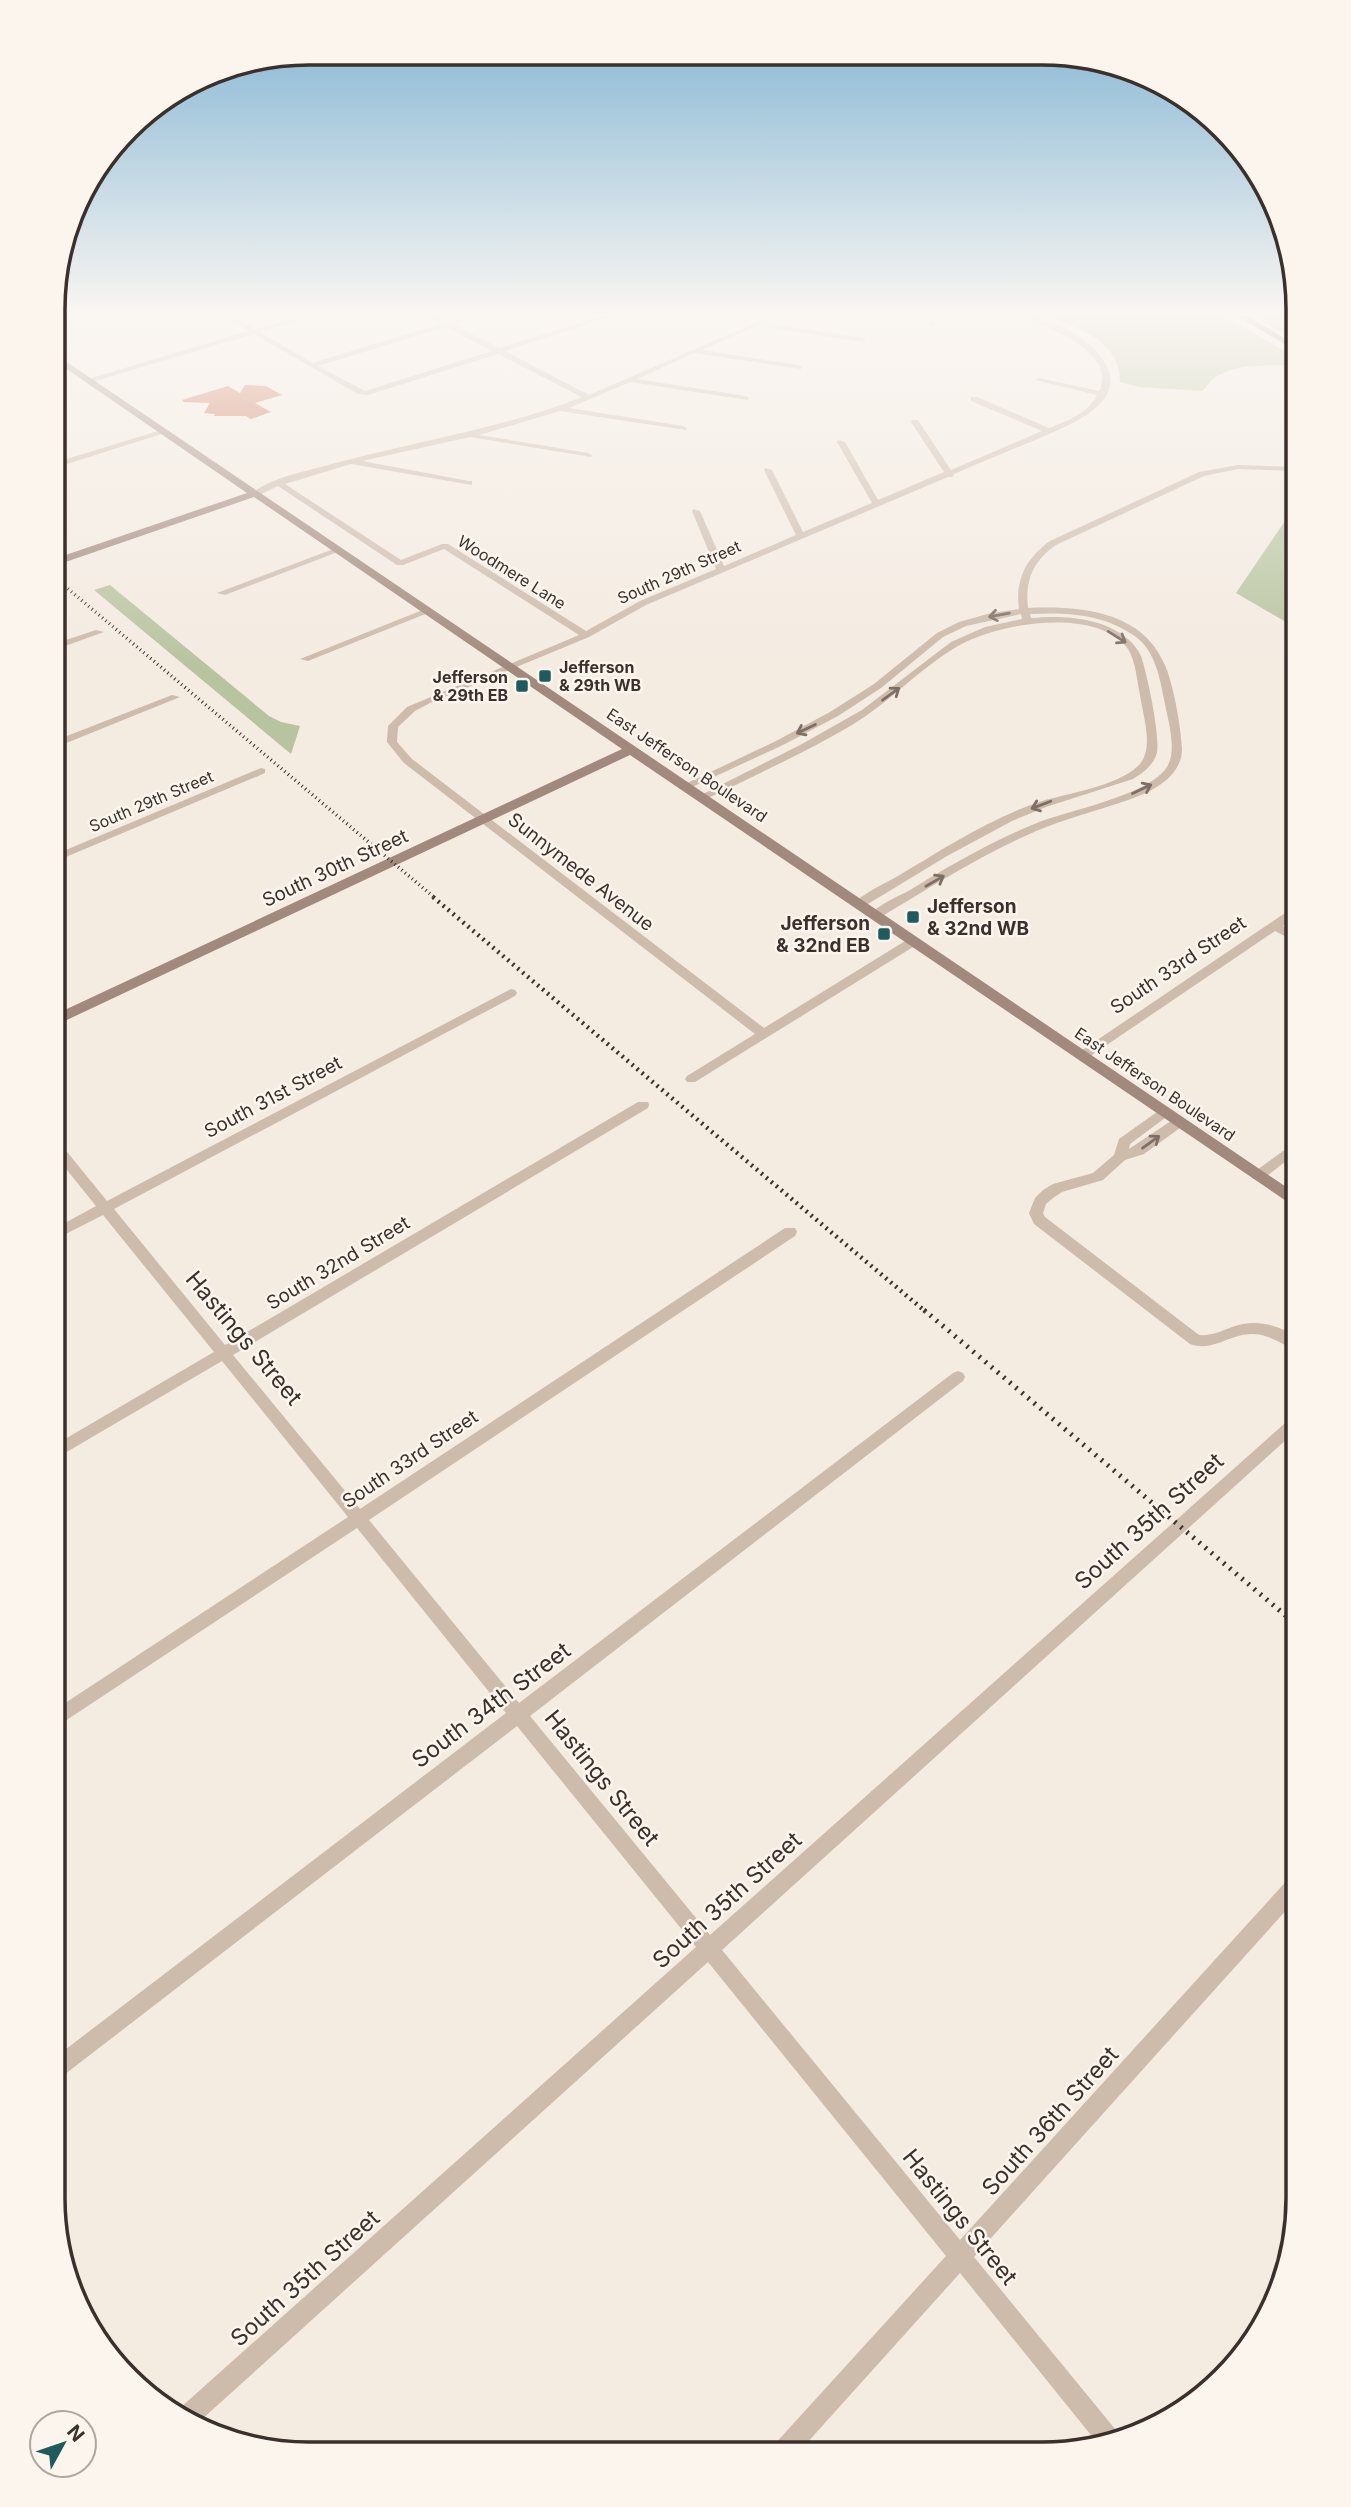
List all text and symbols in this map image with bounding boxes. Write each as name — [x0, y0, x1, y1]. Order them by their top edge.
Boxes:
street label: Woodmere Lane — [454, 531, 570, 613]
street label: South 29th Street — [614, 536, 744, 608]
one-way arrow — [988, 609, 1011, 622]
one-way arrow — [1107, 629, 1126, 644]
place label: Jefferson & 29th WB — [559, 657, 641, 695]
place label: Jefferson & 29th EB — [433, 667, 508, 705]
marker: Jefferson & 29th WB — [537, 668, 553, 684]
marker: Jefferson & 29th EB — [514, 678, 530, 694]
one-way arrow — [881, 687, 900, 702]
street label: East Jefferson Boulevard — [603, 704, 771, 826]
one-way arrow — [796, 722, 817, 736]
street label: South 29th Street — [86, 766, 216, 836]
one-way arrow — [1131, 782, 1152, 795]
one-way arrow — [1030, 800, 1052, 812]
street label: Sunnymede Avenue — [503, 808, 659, 936]
street label: South 30th Street — [259, 824, 411, 912]
one-way arrow — [924, 874, 944, 888]
place label: Jefferson & 32nd WB — [927, 895, 1029, 940]
marker: Jefferson & 32nd WB — [905, 909, 921, 925]
street label: South 33rd Street — [1106, 911, 1250, 1019]
place label: Jefferson & 32nd EB — [776, 912, 870, 957]
marker: Jefferson & 32nd EB — [876, 926, 892, 942]
street label: East Jefferson Boulevard — [1071, 1023, 1239, 1145]
street label: South 31st Street — [200, 1051, 346, 1143]
one-way arrow — [1141, 1135, 1160, 1150]
street label: South 32nd Street — [262, 1211, 414, 1315]
street label: Hastings Street — [180, 1265, 309, 1411]
street label: South 33rd Street — [338, 1405, 482, 1513]
street label: South 35th Street — [1069, 1447, 1229, 1595]
street label: South 34th Street — [406, 1636, 576, 1774]
street label: Hastings Street — [539, 1705, 666, 1852]
street label: South 35th Street — [647, 1826, 807, 1974]
street label: South 36th Street — [976, 2040, 1125, 2201]
street label: Hastings Street — [897, 2144, 1024, 2291]
street label: South 35th Street — [225, 2204, 385, 2352]
north arrow — [28, 2409, 98, 2479]
text: N — [62, 2420, 89, 2446]

